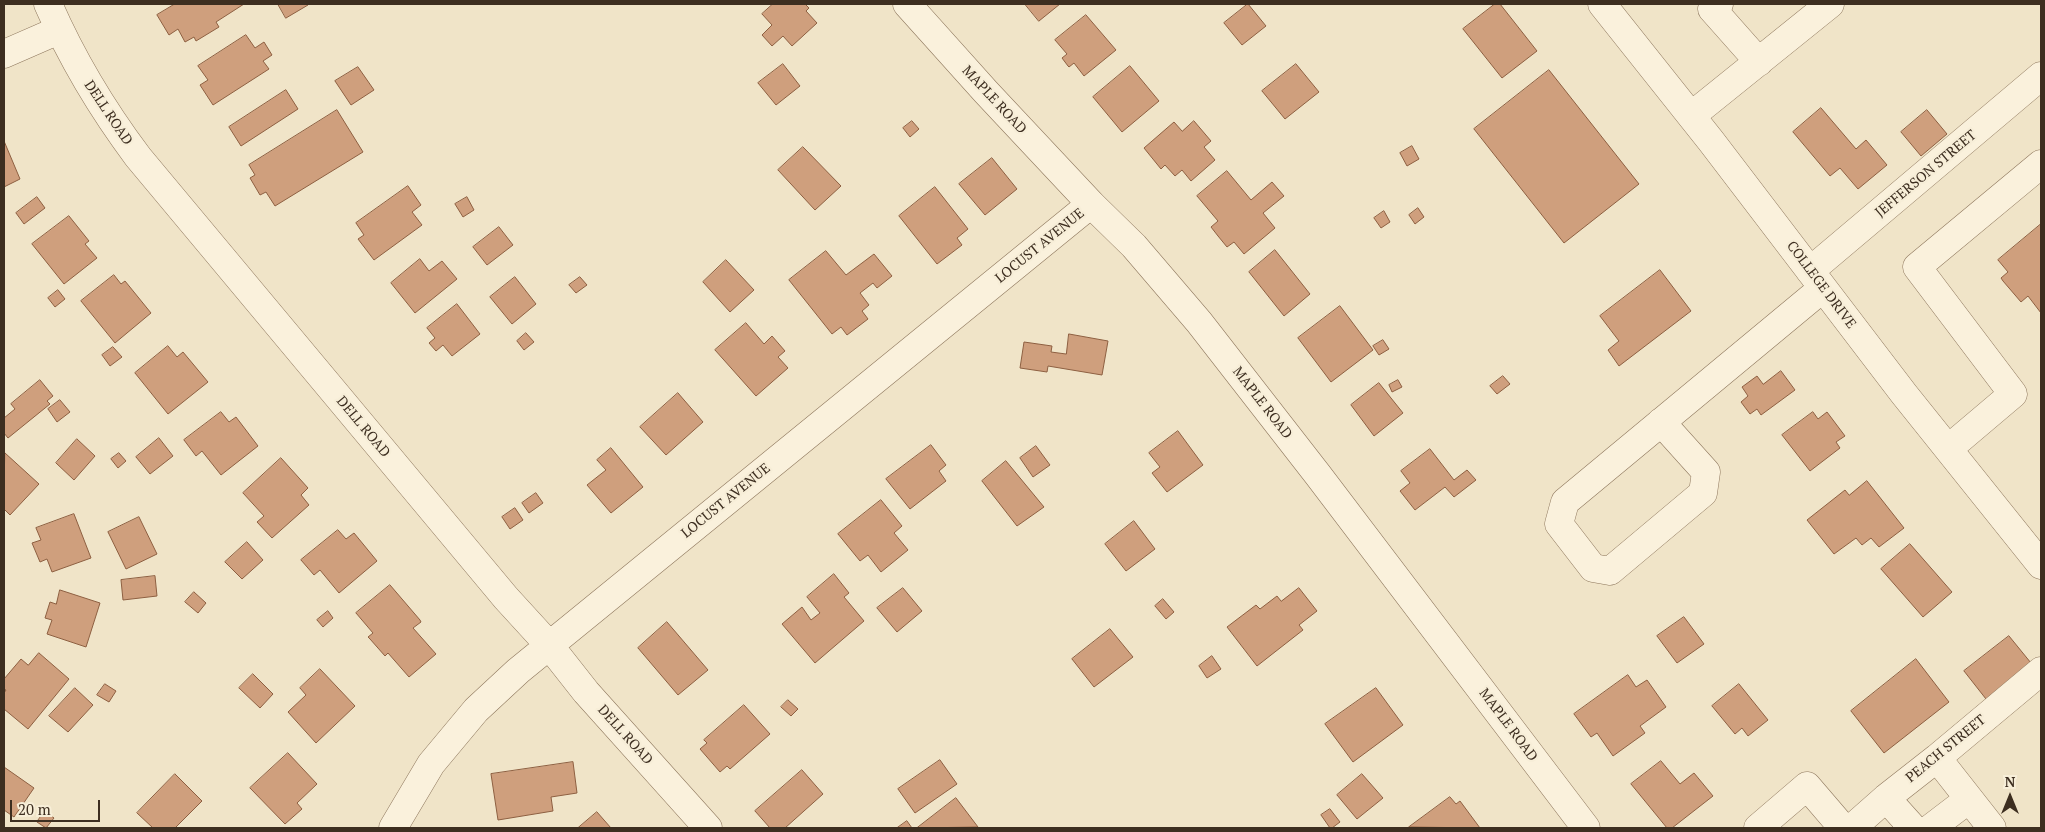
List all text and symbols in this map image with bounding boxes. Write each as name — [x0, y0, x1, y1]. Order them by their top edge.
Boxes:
street label: MAPLE ROAD — [958, 63, 1030, 137]
street label: DELL ROAD — [80, 77, 136, 149]
street label: JEFFERSON STREET — [1872, 127, 1980, 221]
street label: LOCUST AVENUE — [992, 205, 1088, 287]
street label: COLLEGE DRIVE — [1783, 238, 1859, 332]
street label: MAPLE ROAD — [1229, 364, 1295, 442]
street label: DELL ROAD — [333, 393, 393, 461]
street label: LOCUST AVENUE — [678, 460, 774, 542]
street label: MAPLE ROAD — [1475, 685, 1541, 765]
street label: DELL ROAD — [594, 702, 656, 768]
street label: PEACH STREET — [1903, 712, 1989, 786]
north arrow — [1985, 772, 2035, 822]
text: N — [2005, 772, 2015, 791]
scale bar — [12, 790, 102, 822]
text: 20 m — [18, 799, 51, 819]

